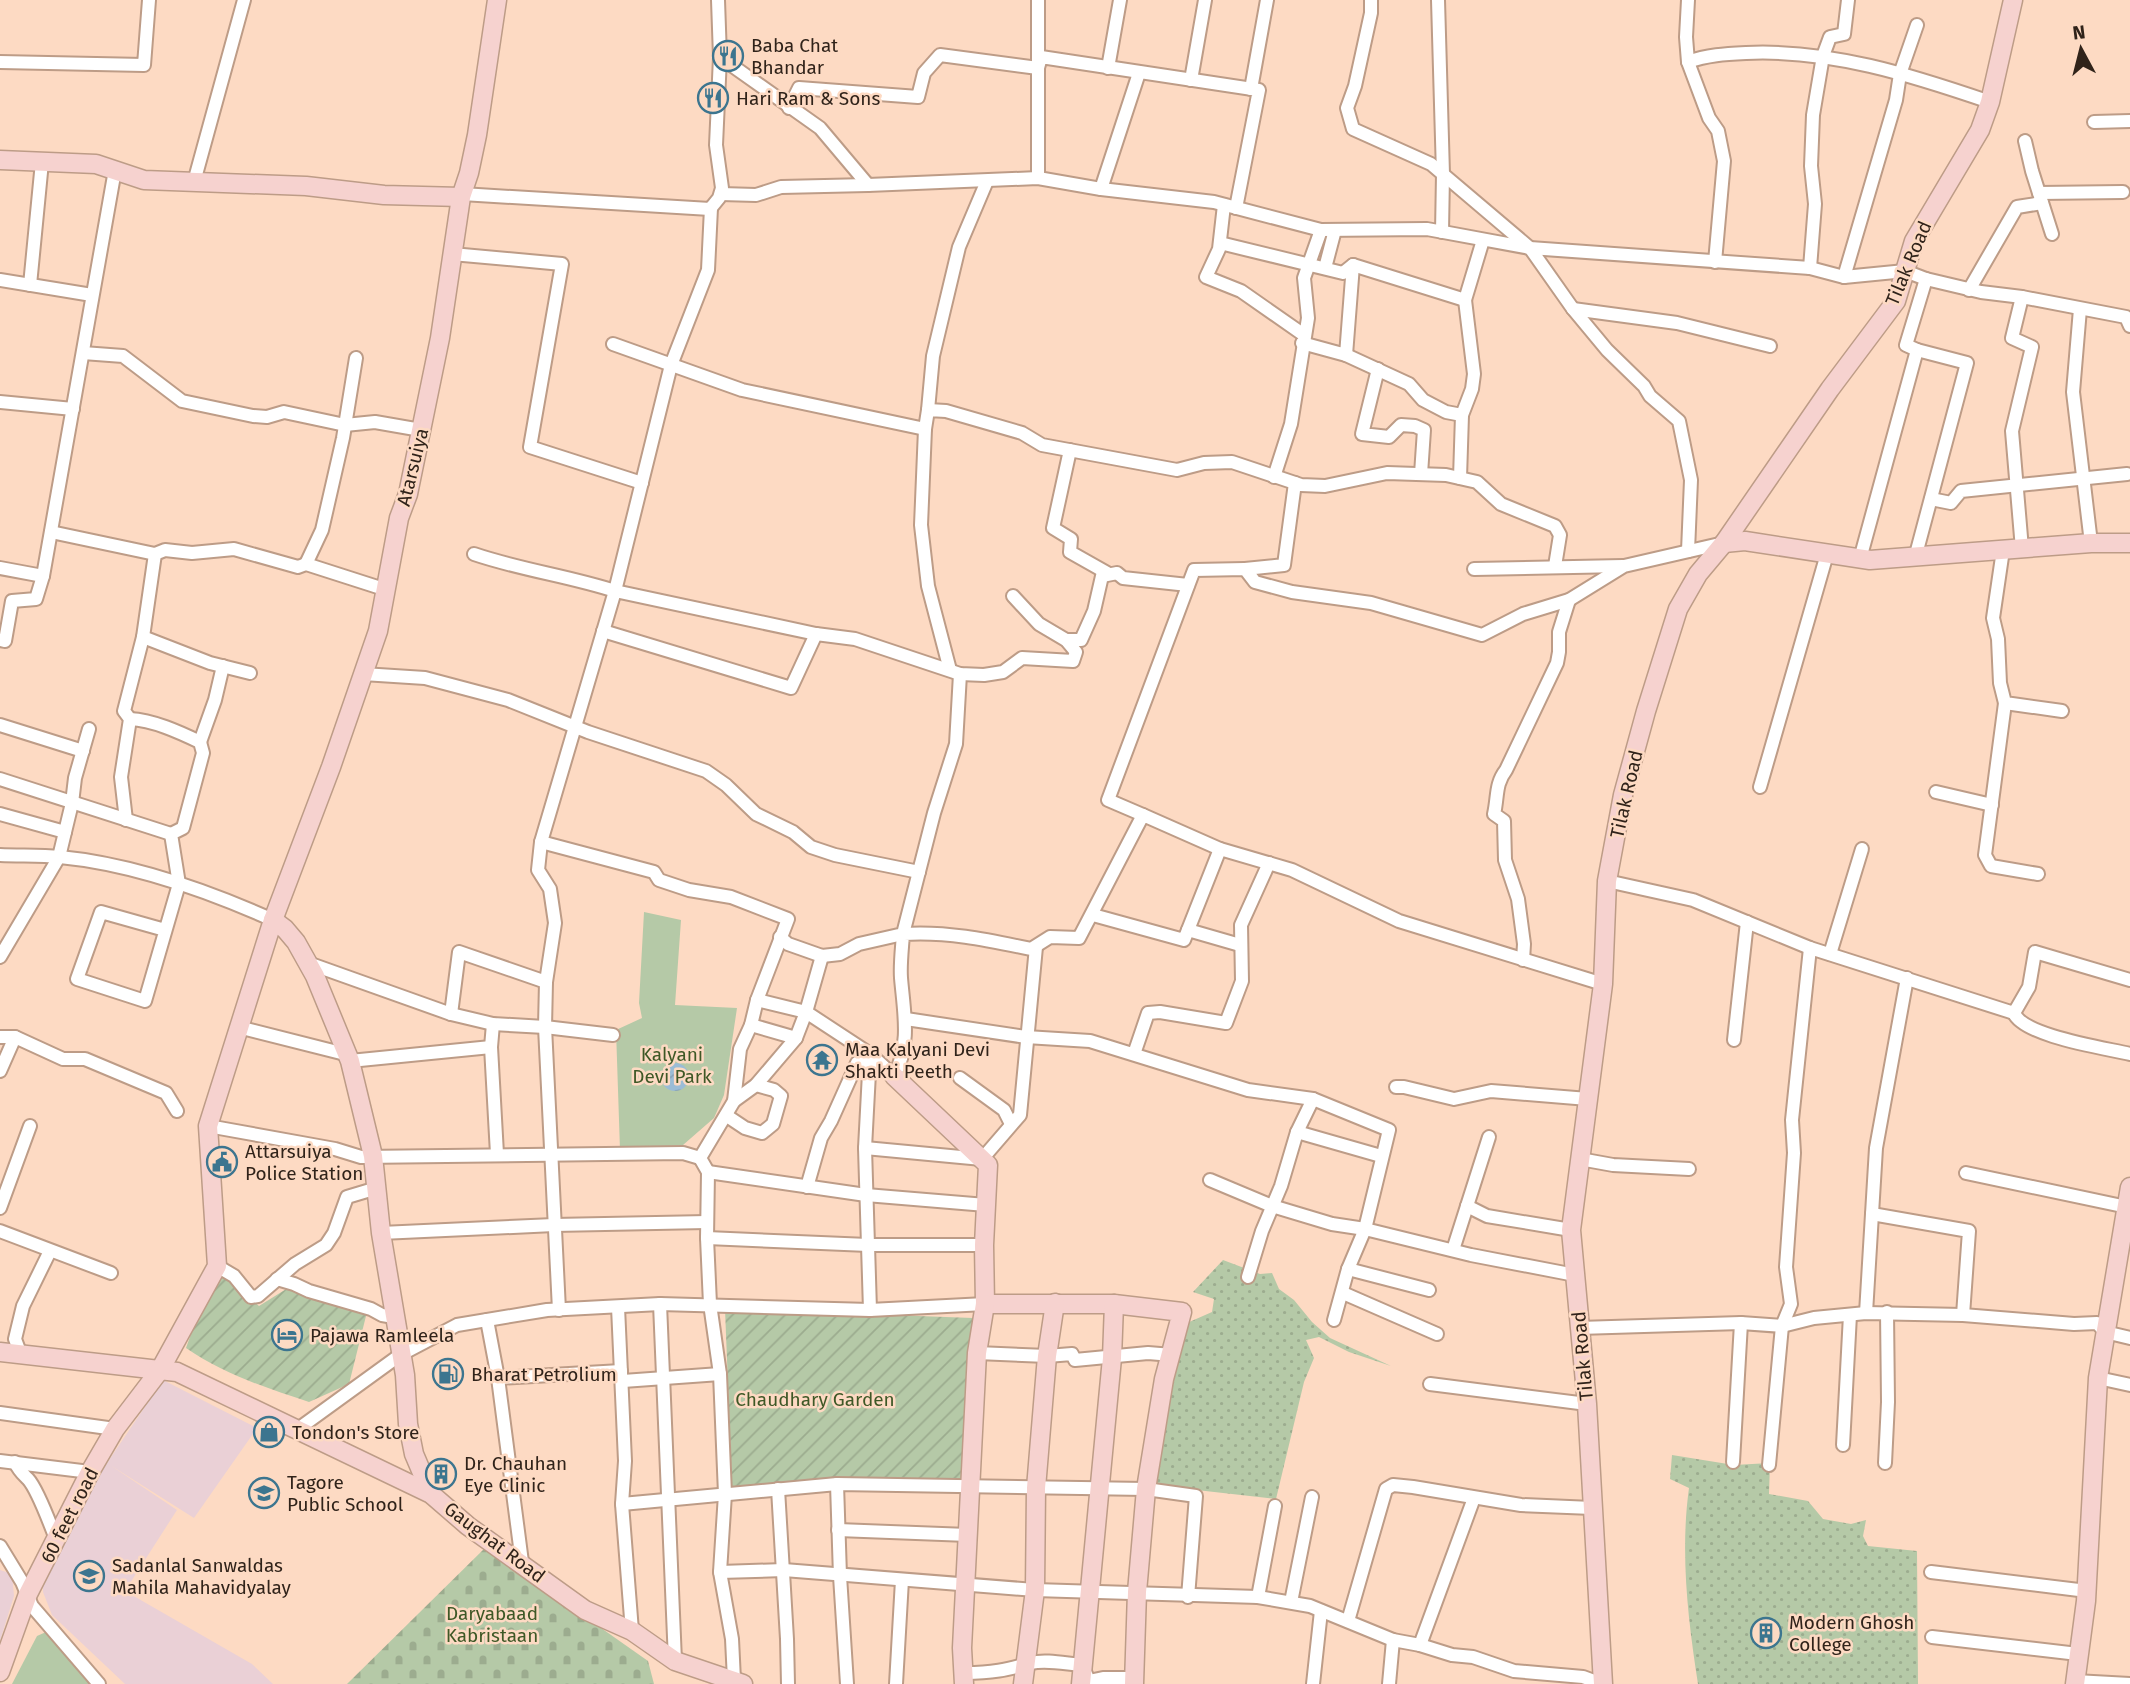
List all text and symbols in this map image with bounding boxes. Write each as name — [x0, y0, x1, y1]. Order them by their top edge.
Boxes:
north arrow — [2046, 14, 2116, 84]
text: N — [2071, 20, 2087, 45]
place label: Baba Chat Bhandar — [751, 34, 838, 79]
restaurant icon: Baba Chat Bhandar — [711, 39, 745, 73]
restaurant icon: Hari Ram & Sons — [696, 81, 730, 115]
place label: Hari Ram & Sons — [736, 87, 880, 110]
street label: Tilak Road — [1880, 217, 1937, 309]
street label: Atarsuiya — [392, 426, 433, 509]
street label: Tilak Road — [1605, 748, 1648, 840]
place label: Maa Kalyani Devi Shakti Peeth — [845, 1038, 990, 1083]
park label: Kalyani Devi Park — [632, 1043, 712, 1088]
temple icon: Maa Kalyani Devi Shakti Peeth — [805, 1043, 839, 1077]
place label: Attarsuiya Police Station — [245, 1140, 363, 1185]
public building icon: Attarsuiya Police Station — [205, 1145, 239, 1179]
street label: Tilak Road — [1567, 1310, 1598, 1402]
hotel icon: Pajawa Ramleela — [270, 1318, 304, 1352]
place label: Pajawa Ramleela — [310, 1324, 454, 1347]
fuel station icon: Bharat Petrolium — [431, 1357, 465, 1391]
place label: Bharat Petrolium — [471, 1363, 617, 1386]
park label: Chaudhary Garden — [735, 1388, 895, 1411]
shop icon: Tondon's Store — [252, 1415, 286, 1449]
place label: Tondon's Store — [292, 1421, 419, 1444]
place label: Dr. Chauhan Eye Clinic — [464, 1452, 567, 1497]
building icon: Dr. Chauhan Eye Clinic — [424, 1457, 458, 1491]
street label: 60 feet road — [36, 1464, 103, 1567]
place label: Tagore Public School — [287, 1471, 404, 1516]
school or university icon: Tagore Public School — [247, 1476, 281, 1510]
street label: Gaughat Road — [440, 1497, 550, 1588]
place label: Sadanlal Sanwaldas Mahila Mahavidyalay — [112, 1554, 292, 1599]
school or university icon: Sadanlal Sanwaldas Mahila Mahavidyalay — [72, 1559, 106, 1593]
park label: Daryabaad Kabristaan — [446, 1602, 538, 1647]
place label: Modern Ghosh College — [1789, 1611, 1914, 1656]
building icon: Modern Ghosh College — [1749, 1616, 1783, 1650]

